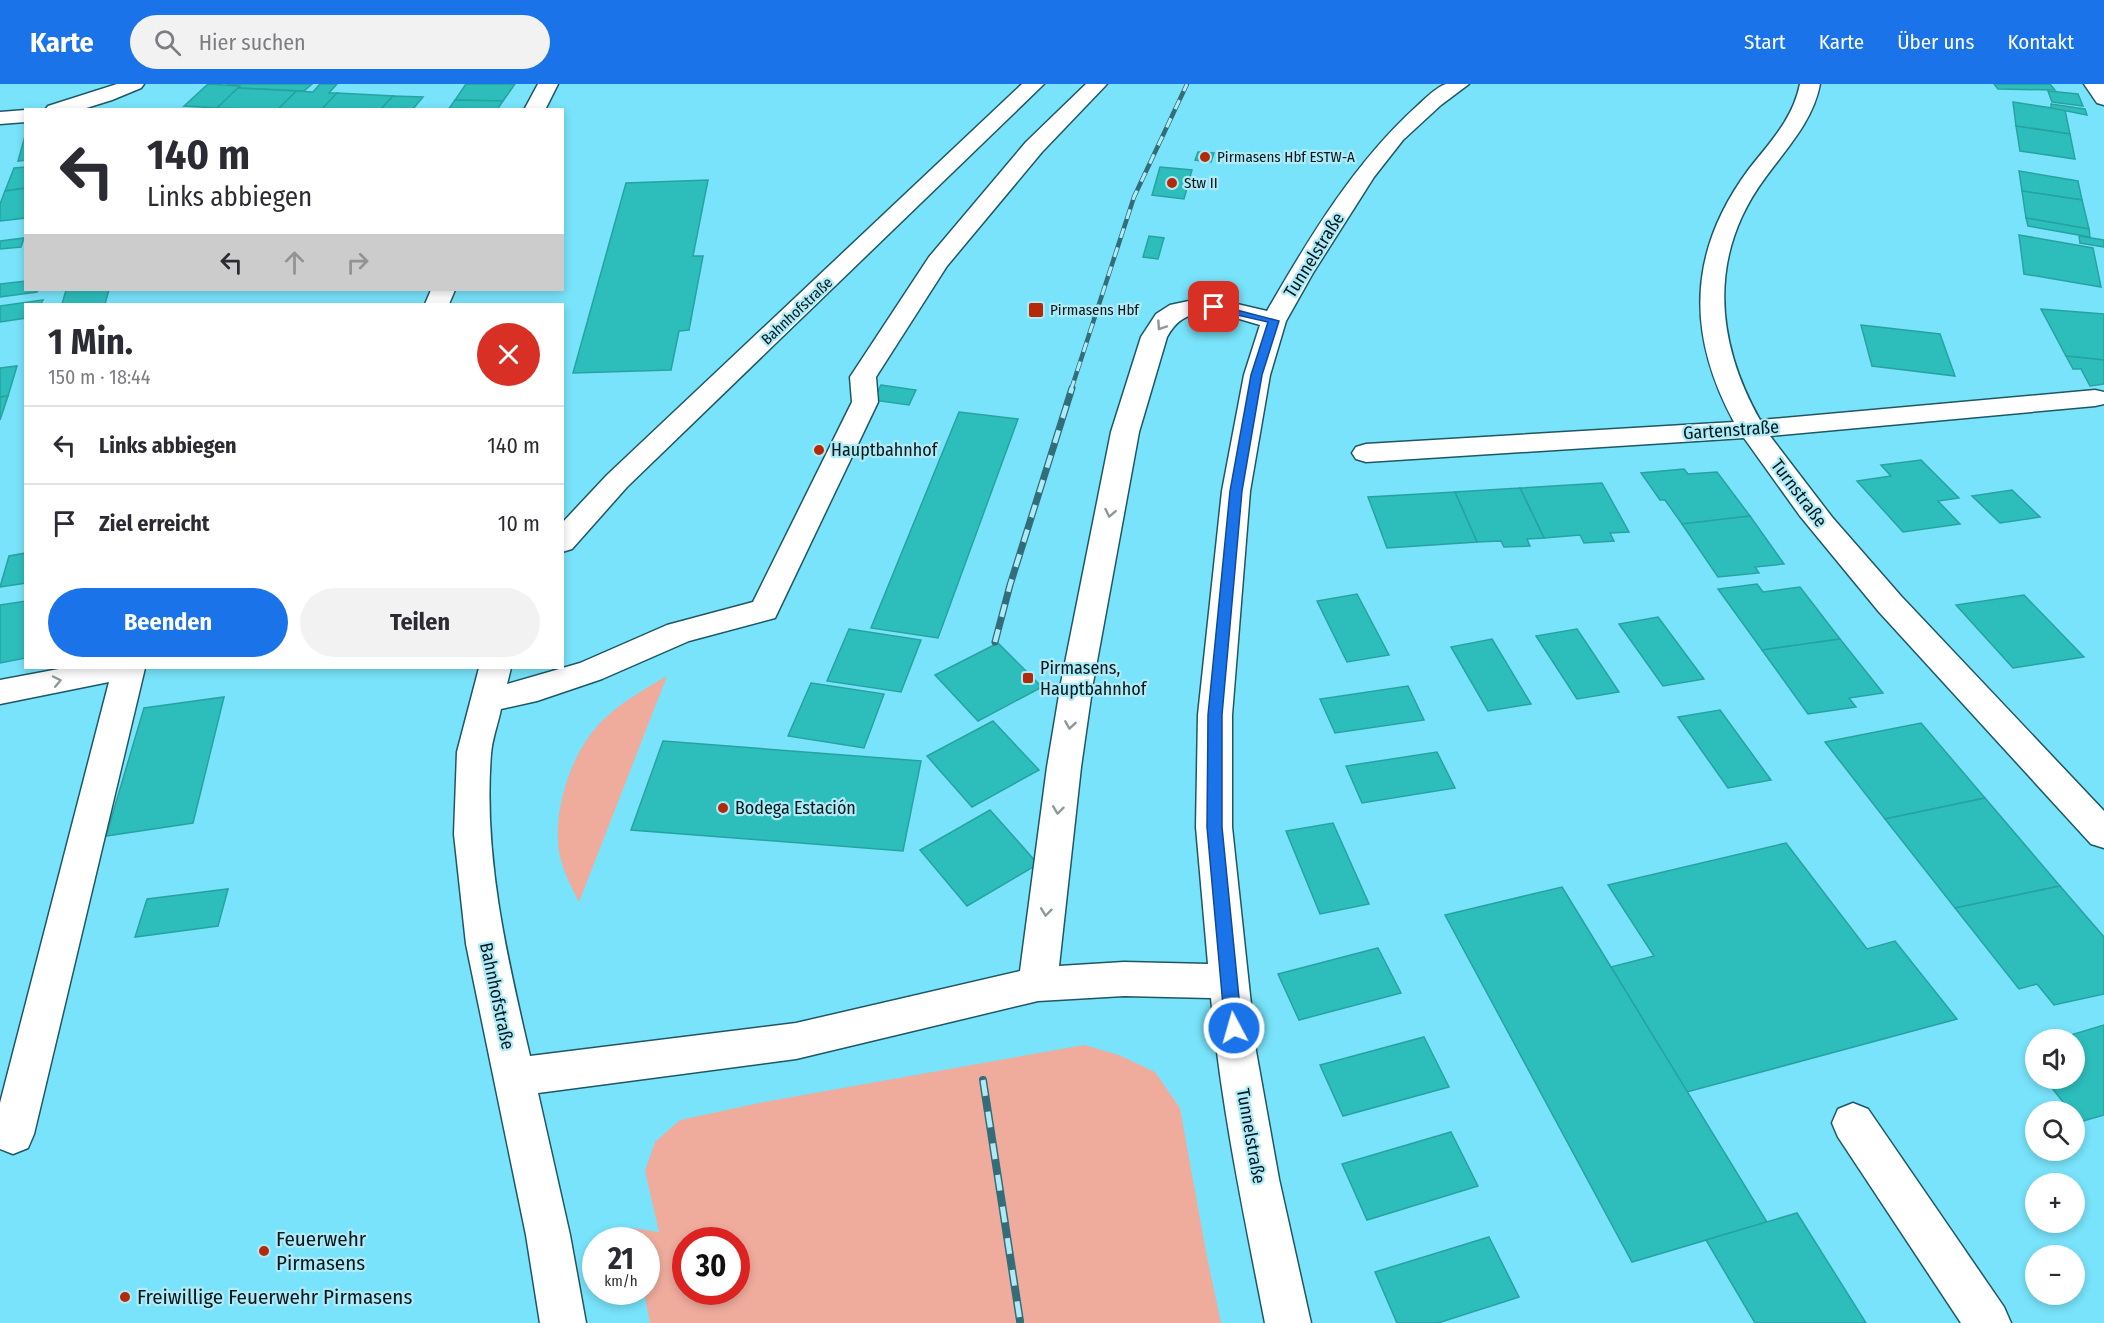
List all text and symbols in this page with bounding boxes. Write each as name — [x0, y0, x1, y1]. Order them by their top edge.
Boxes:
search box — [130, 15, 550, 69]
text: Karte — [30, 26, 94, 59]
icon: search — [151, 26, 184, 59]
text: Hier suchen — [199, 29, 306, 56]
text: Start — [1744, 29, 1786, 55]
text: Karte — [1819, 29, 1864, 55]
text: Über uns — [1897, 29, 1974, 55]
text: Kontakt — [2007, 29, 2074, 55]
text: 140 m — [147, 130, 250, 180]
icon: left — [48, 132, 126, 210]
place label: Pirmasens Hbf ESTW-A — [1217, 148, 1355, 166]
marker: Pirmasens Hbf ESTW-A — [1198, 150, 1212, 164]
place label: Stw II — [1184, 174, 1218, 192]
marker: Stw II — [1165, 176, 1179, 190]
text: Links abbiegen — [147, 181, 312, 213]
street label: Tunnelstraße — [1279, 208, 1349, 302]
icon: left — [215, 246, 248, 279]
icon: ahead — [278, 246, 311, 279]
icon: right — [341, 246, 374, 279]
street label: Bahnhofstraße — [758, 274, 836, 348]
pin — [1188, 281, 1239, 332]
icon: arrive — [1197, 290, 1230, 323]
marker: Pirmasens Hbf — [1027, 301, 1045, 319]
place label: Pirmasens Hbf — [1050, 301, 1140, 319]
one-way arrow — [1157, 319, 1168, 330]
text: 1 Min. — [48, 320, 133, 364]
button: close — [477, 323, 540, 386]
text: 150 m · 18:44 — [48, 365, 150, 389]
street label: Gartenstraße — [1682, 416, 1780, 444]
icon: left — [48, 429, 81, 462]
text: Links abbiegen — [99, 432, 237, 459]
text: 140 m — [487, 432, 540, 459]
place label: Hauptbahnhof — [831, 439, 939, 461]
marker: Hauptbahnhof — [812, 443, 826, 457]
street label: Turnstraße — [1766, 455, 1832, 531]
icon: arrive — [48, 507, 81, 540]
one-way arrow — [1104, 508, 1117, 518]
text: Ziel erreicht — [99, 510, 210, 537]
text: 10 m — [498, 510, 540, 537]
button: Beenden — [48, 588, 288, 657]
button: Teilen — [300, 588, 540, 657]
place label: Pirmasens, Hauptbahnhof — [1040, 657, 1148, 700]
marker: Pirmasens, Hauptbahnhof — [1021, 671, 1035, 685]
one-way arrow — [52, 675, 62, 688]
one-way arrow — [1065, 720, 1077, 729]
place label: Bodega Estación — [735, 797, 856, 819]
marker: Bodega Estación — [716, 801, 730, 815]
one-way arrow — [1052, 806, 1065, 815]
one-way arrow — [1040, 908, 1053, 917]
street label: Bahnhofstraße — [475, 941, 519, 1052]
position arrow — [1202, 996, 1266, 1060]
map controls — [2025, 1029, 2085, 1305]
button: sound — [2025, 1029, 2085, 1089]
street label: Tunnelstraße — [1232, 1087, 1270, 1185]
button: search — [2025, 1101, 2085, 1161]
button: + — [2025, 1173, 2085, 1233]
place label: Feuerwehr Pirmasens — [276, 1226, 367, 1276]
speed limit sign: 30 — [672, 1227, 750, 1305]
text: 21 — [608, 1241, 634, 1277]
marker: Feuerwehr Pirmasens — [257, 1244, 271, 1258]
button: − — [2025, 1245, 2085, 1305]
text: km/h — [604, 1272, 638, 1290]
place label: Freiwillige Feuerwehr Pirmasens — [137, 1284, 412, 1310]
marker: Freiwillige Feuerwehr Pirmasens — [118, 1290, 132, 1304]

